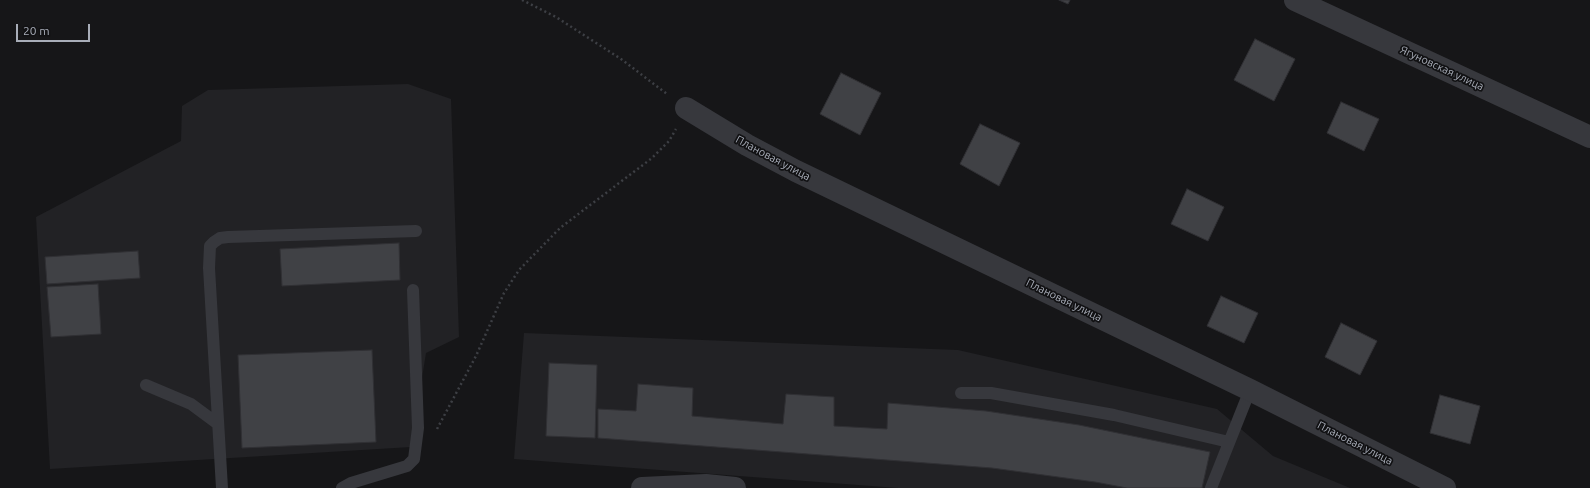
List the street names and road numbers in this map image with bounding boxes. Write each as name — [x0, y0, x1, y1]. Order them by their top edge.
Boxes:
street label: Ягуновская улица — [1398, 43, 1486, 93]
street label: Плановая улица — [733, 133, 813, 183]
street label: Плановая улица — [1024, 276, 1104, 324]
street label: Плановая улица — [1315, 418, 1395, 468]

